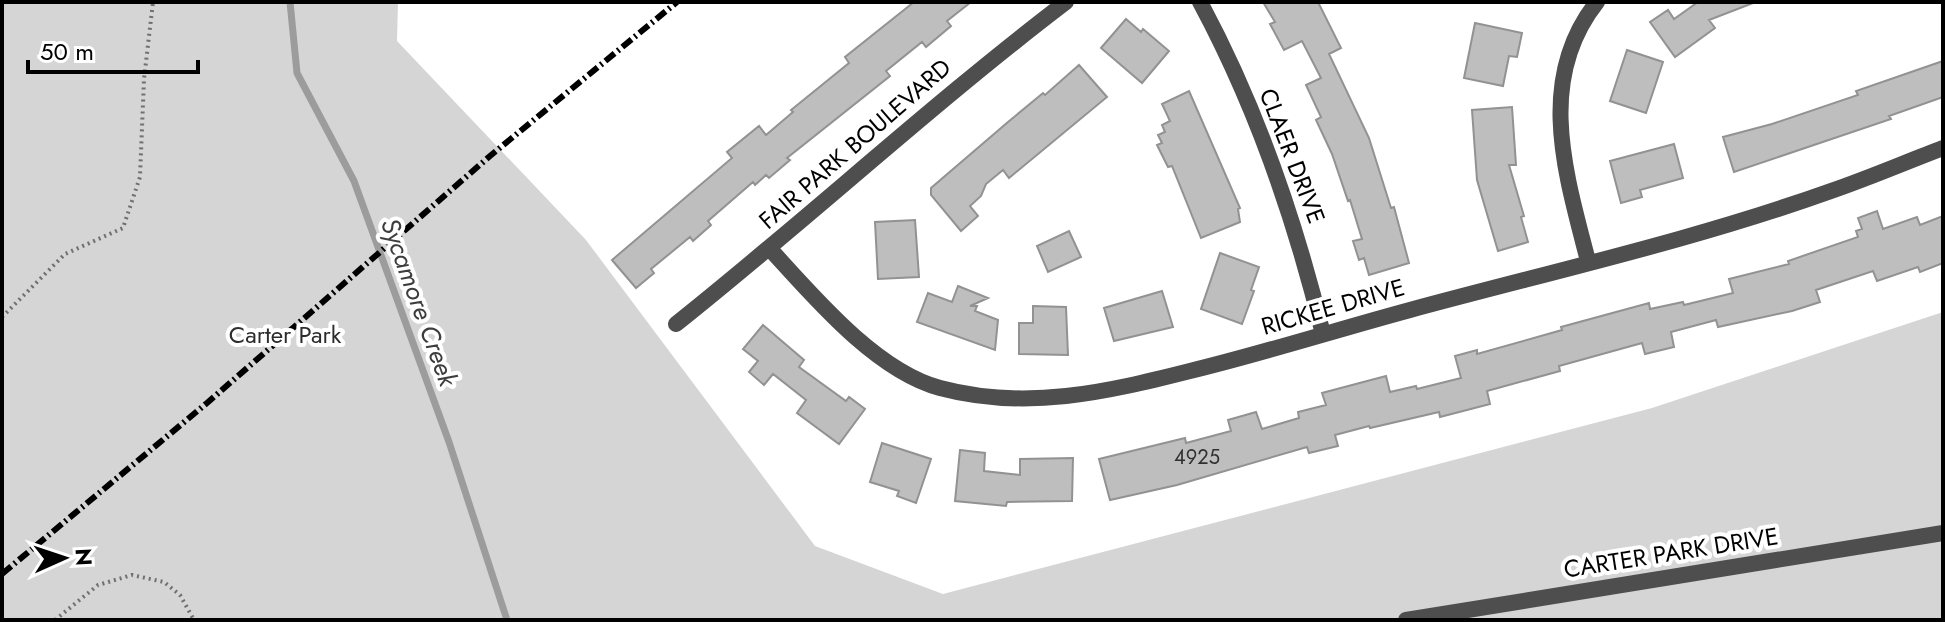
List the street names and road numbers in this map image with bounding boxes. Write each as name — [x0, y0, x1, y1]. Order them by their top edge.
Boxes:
street label: FAIR PARK BOULEVARD — [751, 50, 958, 237]
street label: CLAER DRIVE — [1251, 83, 1334, 229]
street label: RICKEE DRIVE — [1257, 269, 1409, 344]
street label: CARTER PARK DRIVE — [1561, 518, 1781, 587]

